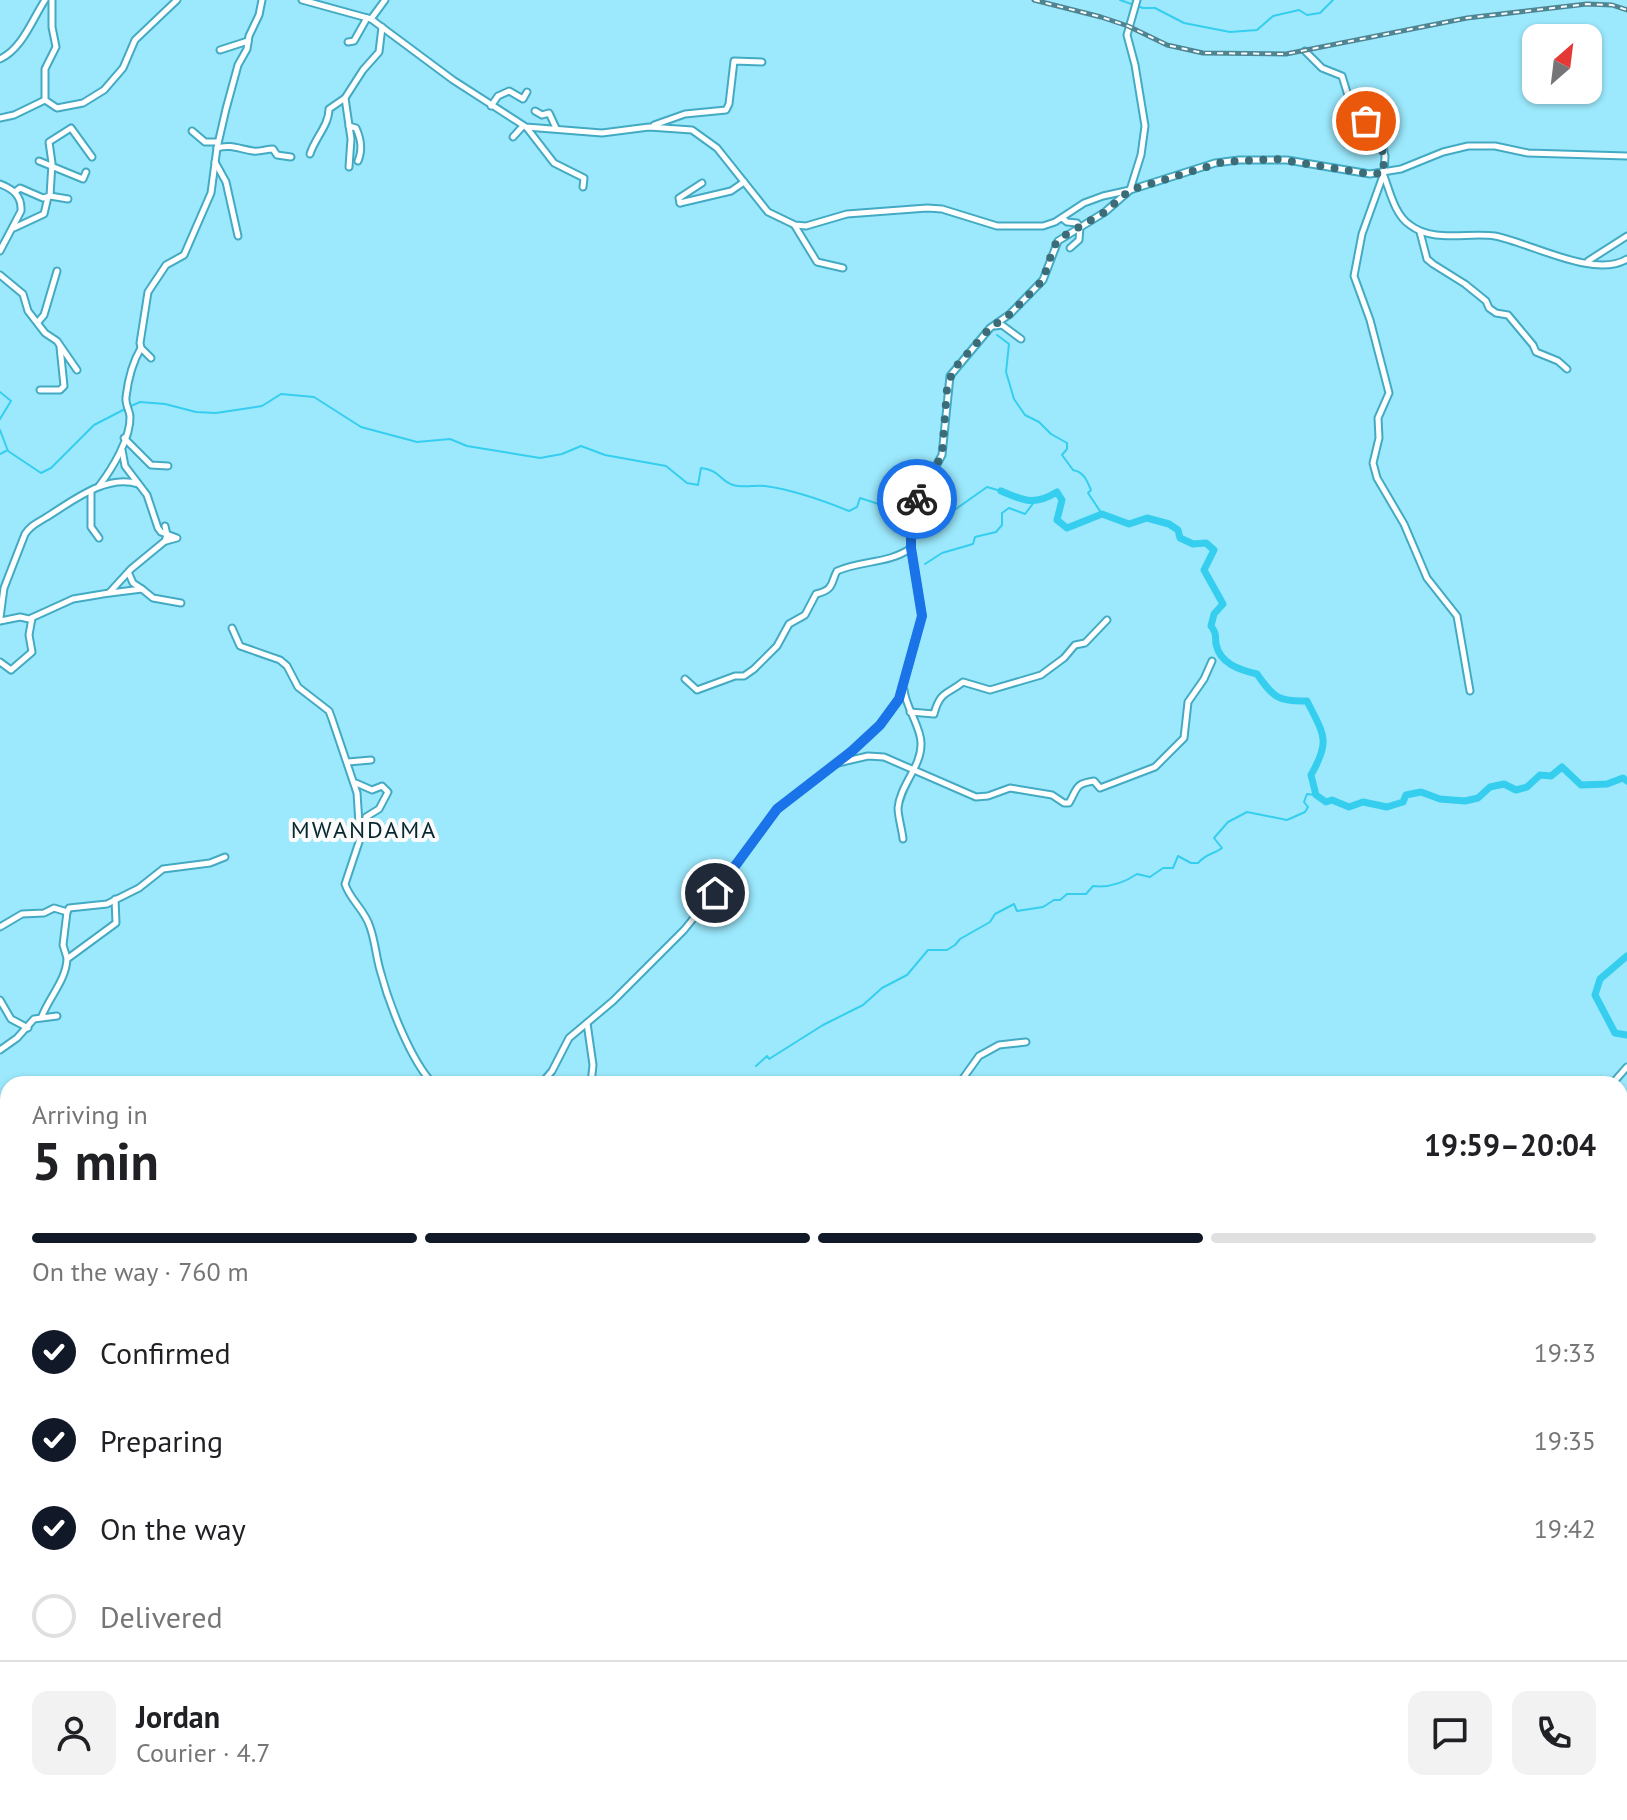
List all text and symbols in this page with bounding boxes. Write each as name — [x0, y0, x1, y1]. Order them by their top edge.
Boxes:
north arrow — [1522, 24, 1602, 104]
map controls — [1522, 24, 1602, 104]
pin — [1332, 87, 1400, 155]
icon: bag — [1344, 99, 1388, 143]
courier — [877, 459, 957, 539]
icon: bike — [895, 477, 939, 521]
district label: MWANDAMA — [291, 814, 437, 845]
pin — [681, 859, 749, 927]
icon: home — [693, 871, 737, 915]
text: Arriving in — [32, 1098, 148, 1131]
text: 19:59–20:04 — [1424, 1125, 1596, 1164]
text: 5 min — [32, 1127, 159, 1194]
text: On the way · 760 m — [32, 1255, 249, 1288]
icon: check — [32, 1330, 76, 1374]
text: Confirmed — [100, 1333, 231, 1372]
text: 19:33 — [1534, 1336, 1596, 1369]
icon: check — [32, 1418, 76, 1462]
text: Preparing — [100, 1421, 223, 1460]
text: 19:35 — [1534, 1424, 1596, 1457]
icon: check — [32, 1506, 76, 1550]
text: On the way — [100, 1509, 246, 1548]
text: 19:42 — [1534, 1512, 1596, 1545]
text: Delivered — [100, 1597, 223, 1636]
button: person — [32, 1691, 116, 1775]
button: chat — [1408, 1691, 1492, 1775]
button: phone — [1512, 1691, 1596, 1775]
text: Jordan — [136, 1697, 220, 1736]
text: Courier · 4.7 — [136, 1736, 270, 1769]

